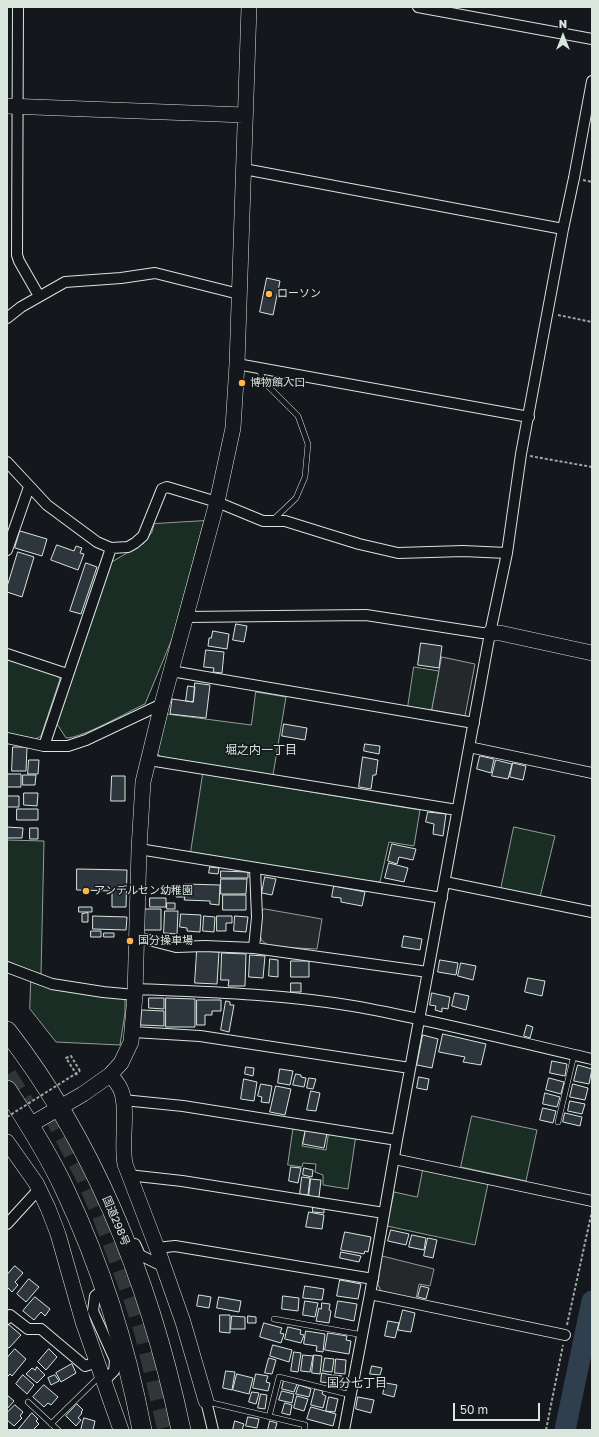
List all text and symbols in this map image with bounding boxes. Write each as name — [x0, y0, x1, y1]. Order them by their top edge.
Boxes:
north arrow — [543, 16, 583, 56]
text: N — [559, 17, 567, 30]
place label: ローソン — [277, 287, 321, 301]
marker: ローソン — [264, 289, 274, 299]
place label: 博物館入口 — [250, 376, 305, 390]
marker: 博物館入口 — [237, 378, 247, 388]
district label: 堀之内一丁目 — [225, 743, 297, 757]
place label: アンデルセン幼稚園 — [94, 884, 193, 898]
marker: アンデルセン幼稚園 — [81, 886, 91, 896]
place label: 国分操車場 — [138, 934, 193, 948]
marker: 国分操車場 — [125, 936, 135, 946]
street label: 国道298号 — [100, 1194, 132, 1248]
district label: 国分七丁目 — [327, 1376, 387, 1390]
scale bar — [455, 1395, 542, 1421]
text: 50 m — [460, 1402, 488, 1417]

